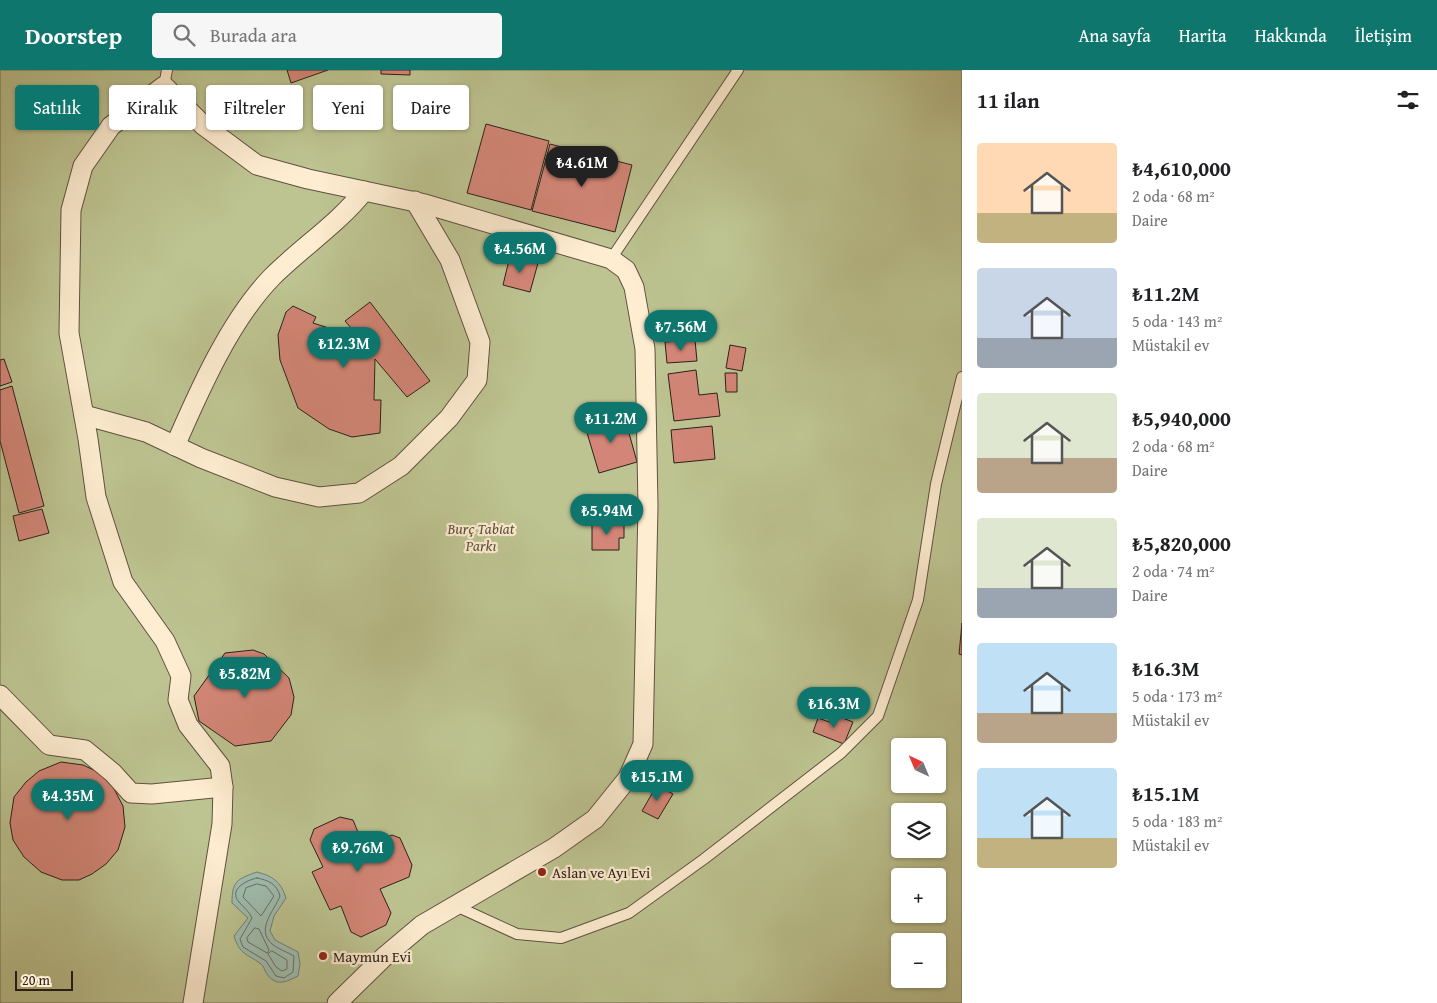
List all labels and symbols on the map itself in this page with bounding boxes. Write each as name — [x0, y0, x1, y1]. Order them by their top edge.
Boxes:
pin: ₺4.61M — [541, 146, 623, 188]
pin: ₺4.56M — [479, 232, 561, 274]
pin: ₺7.56M — [640, 310, 722, 352]
pin: ₺12.3M — [303, 326, 385, 369]
pin: ₺11.2M — [570, 402, 652, 444]
pin: ₺5.94M — [566, 494, 648, 536]
park label: Burç Tabiat Parkı — [447, 518, 515, 556]
pin: ₺5.82M — [204, 656, 286, 699]
pin: ₺16.3M — [793, 686, 875, 729]
north arrow — [891, 738, 946, 792]
pin: ₺15.1M — [616, 760, 698, 802]
pin: ₺4.35M — [27, 778, 109, 821]
pin: ₺9.76M — [317, 830, 399, 873]
place label: Aslan ve Ayı Evi — [552, 862, 650, 883]
marker: Aslan ve Ayı Evi — [536, 866, 548, 878]
place label: Maymun Evi — [333, 946, 411, 967]
marker: Maymun Evi — [317, 950, 329, 962]
scale bar — [15, 968, 72, 991]

